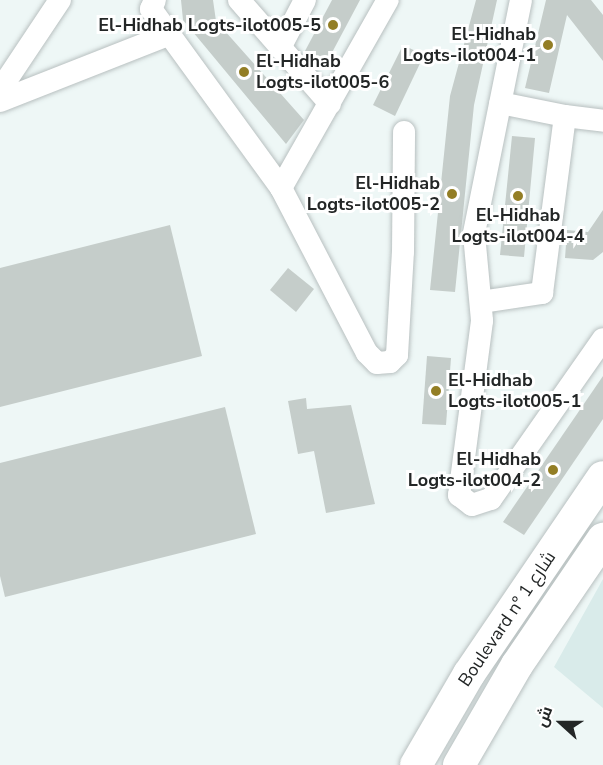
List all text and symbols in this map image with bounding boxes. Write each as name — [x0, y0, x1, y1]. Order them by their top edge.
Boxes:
place label: El-Hidhab Logts-ilot005-5 — [98, 14, 321, 36]
marker: El-Hidhab Logts-ilot005-5 — [326, 18, 340, 32]
place label: El-Hidhab Logts-ilot004-1 — [403, 24, 536, 66]
marker: El-Hidhab Logts-ilot004-1 — [541, 38, 555, 52]
place label: El-Hidhab Logts-ilot005-6 — [256, 51, 389, 94]
marker: El-Hidhab Logts-ilot005-6 — [237, 65, 251, 79]
place label: El-Hidhab Logts-ilot005-2 — [307, 173, 440, 216]
marker: El-Hidhab Logts-ilot005-2 — [445, 187, 459, 201]
marker: El-Hidhab Logts-ilot004-4 — [511, 189, 525, 203]
place label: El-Hidhab Logts-ilot004-4 — [451, 205, 585, 248]
place label: El-Hidhab Logts-ilot005-1 — [448, 370, 581, 412]
marker: El-Hidhab Logts-ilot005-1 — [429, 384, 443, 398]
place label: El-Hidhab Logts-ilot004-2 — [408, 449, 541, 492]
marker: El-Hidhab Logts-ilot004-2 — [546, 463, 560, 477]
street label: Boulevard n° شارع 1 — [454, 547, 560, 691]
north arrow — [531, 693, 591, 753]
text: ش — [530, 703, 558, 730]

